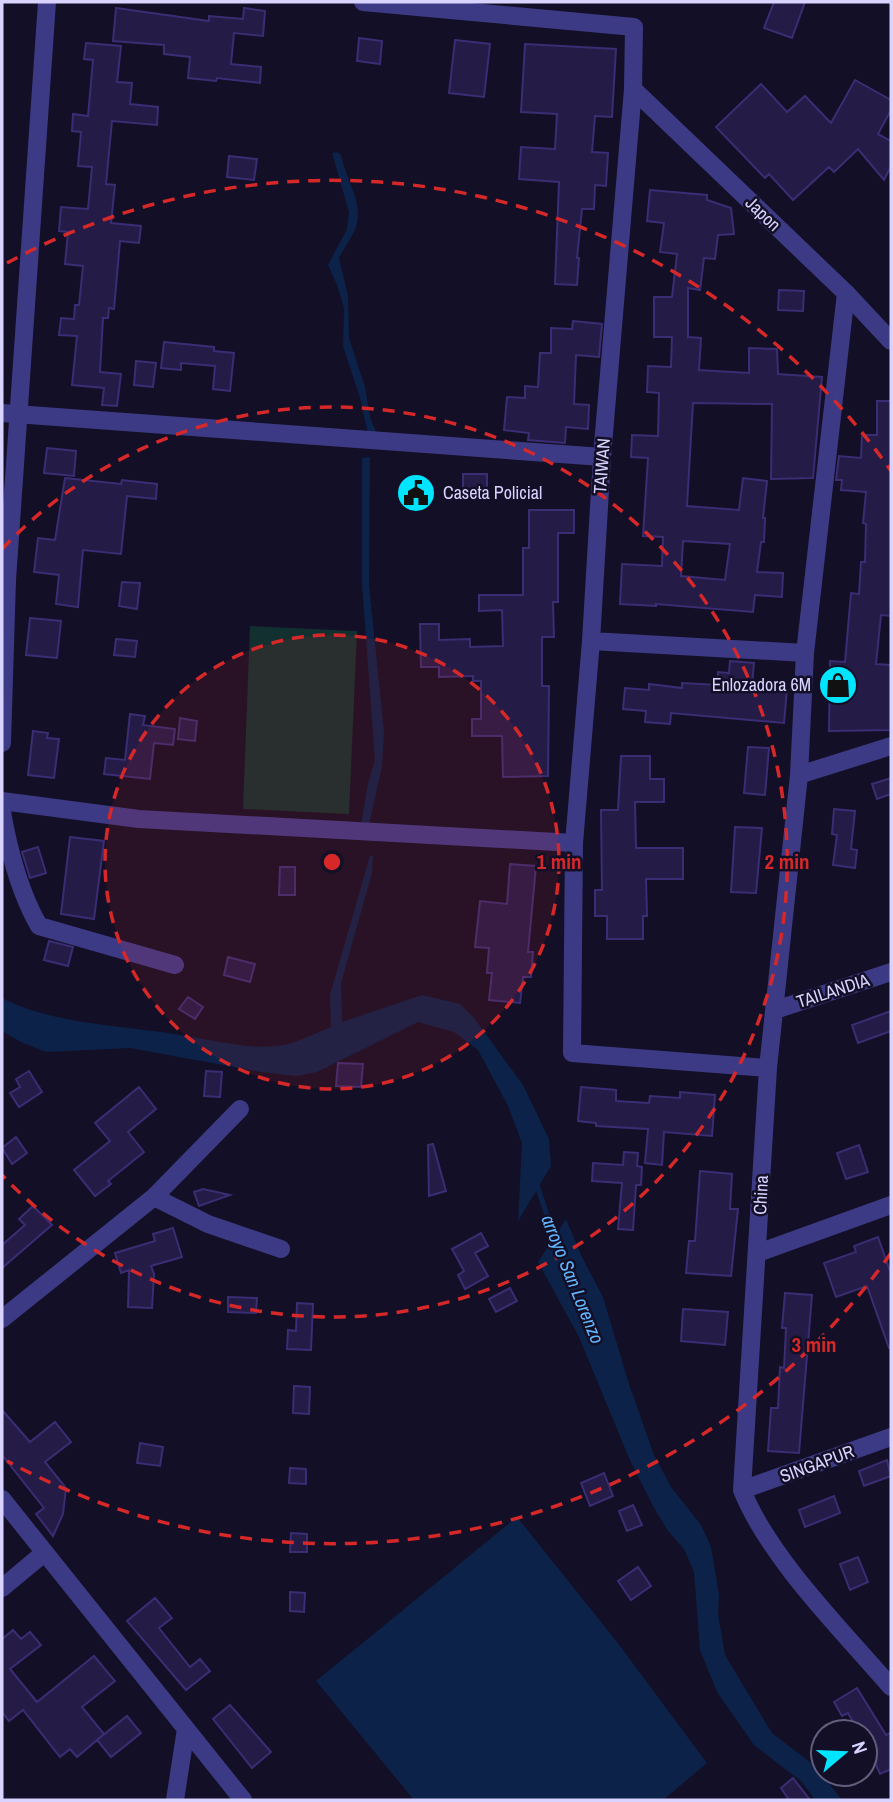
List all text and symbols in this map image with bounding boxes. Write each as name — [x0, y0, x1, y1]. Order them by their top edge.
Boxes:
street label: Japon — [740, 191, 786, 237]
street label: TAIWAN — [587, 437, 616, 495]
public building icon: Caseta Policial — [395, 472, 437, 514]
place label: Caseta Policial — [443, 480, 542, 505]
shop icon: Enlozadora 6M — [817, 664, 859, 706]
place label: Enlozadora 6M — [712, 672, 811, 697]
text: 1 min — [537, 847, 581, 876]
text: 2 min — [765, 847, 809, 876]
centre of rings — [320, 850, 344, 874]
street label: TAILANDIA — [793, 967, 873, 1014]
street label: China — [747, 1175, 774, 1215]
water label: arroyo San Lorenzo — [535, 1211, 611, 1348]
text: 3 min — [792, 1330, 836, 1359]
street label: SINGAPUR — [776, 1438, 858, 1488]
north arrow — [809, 1718, 879, 1788]
text: N — [846, 1738, 874, 1757]

